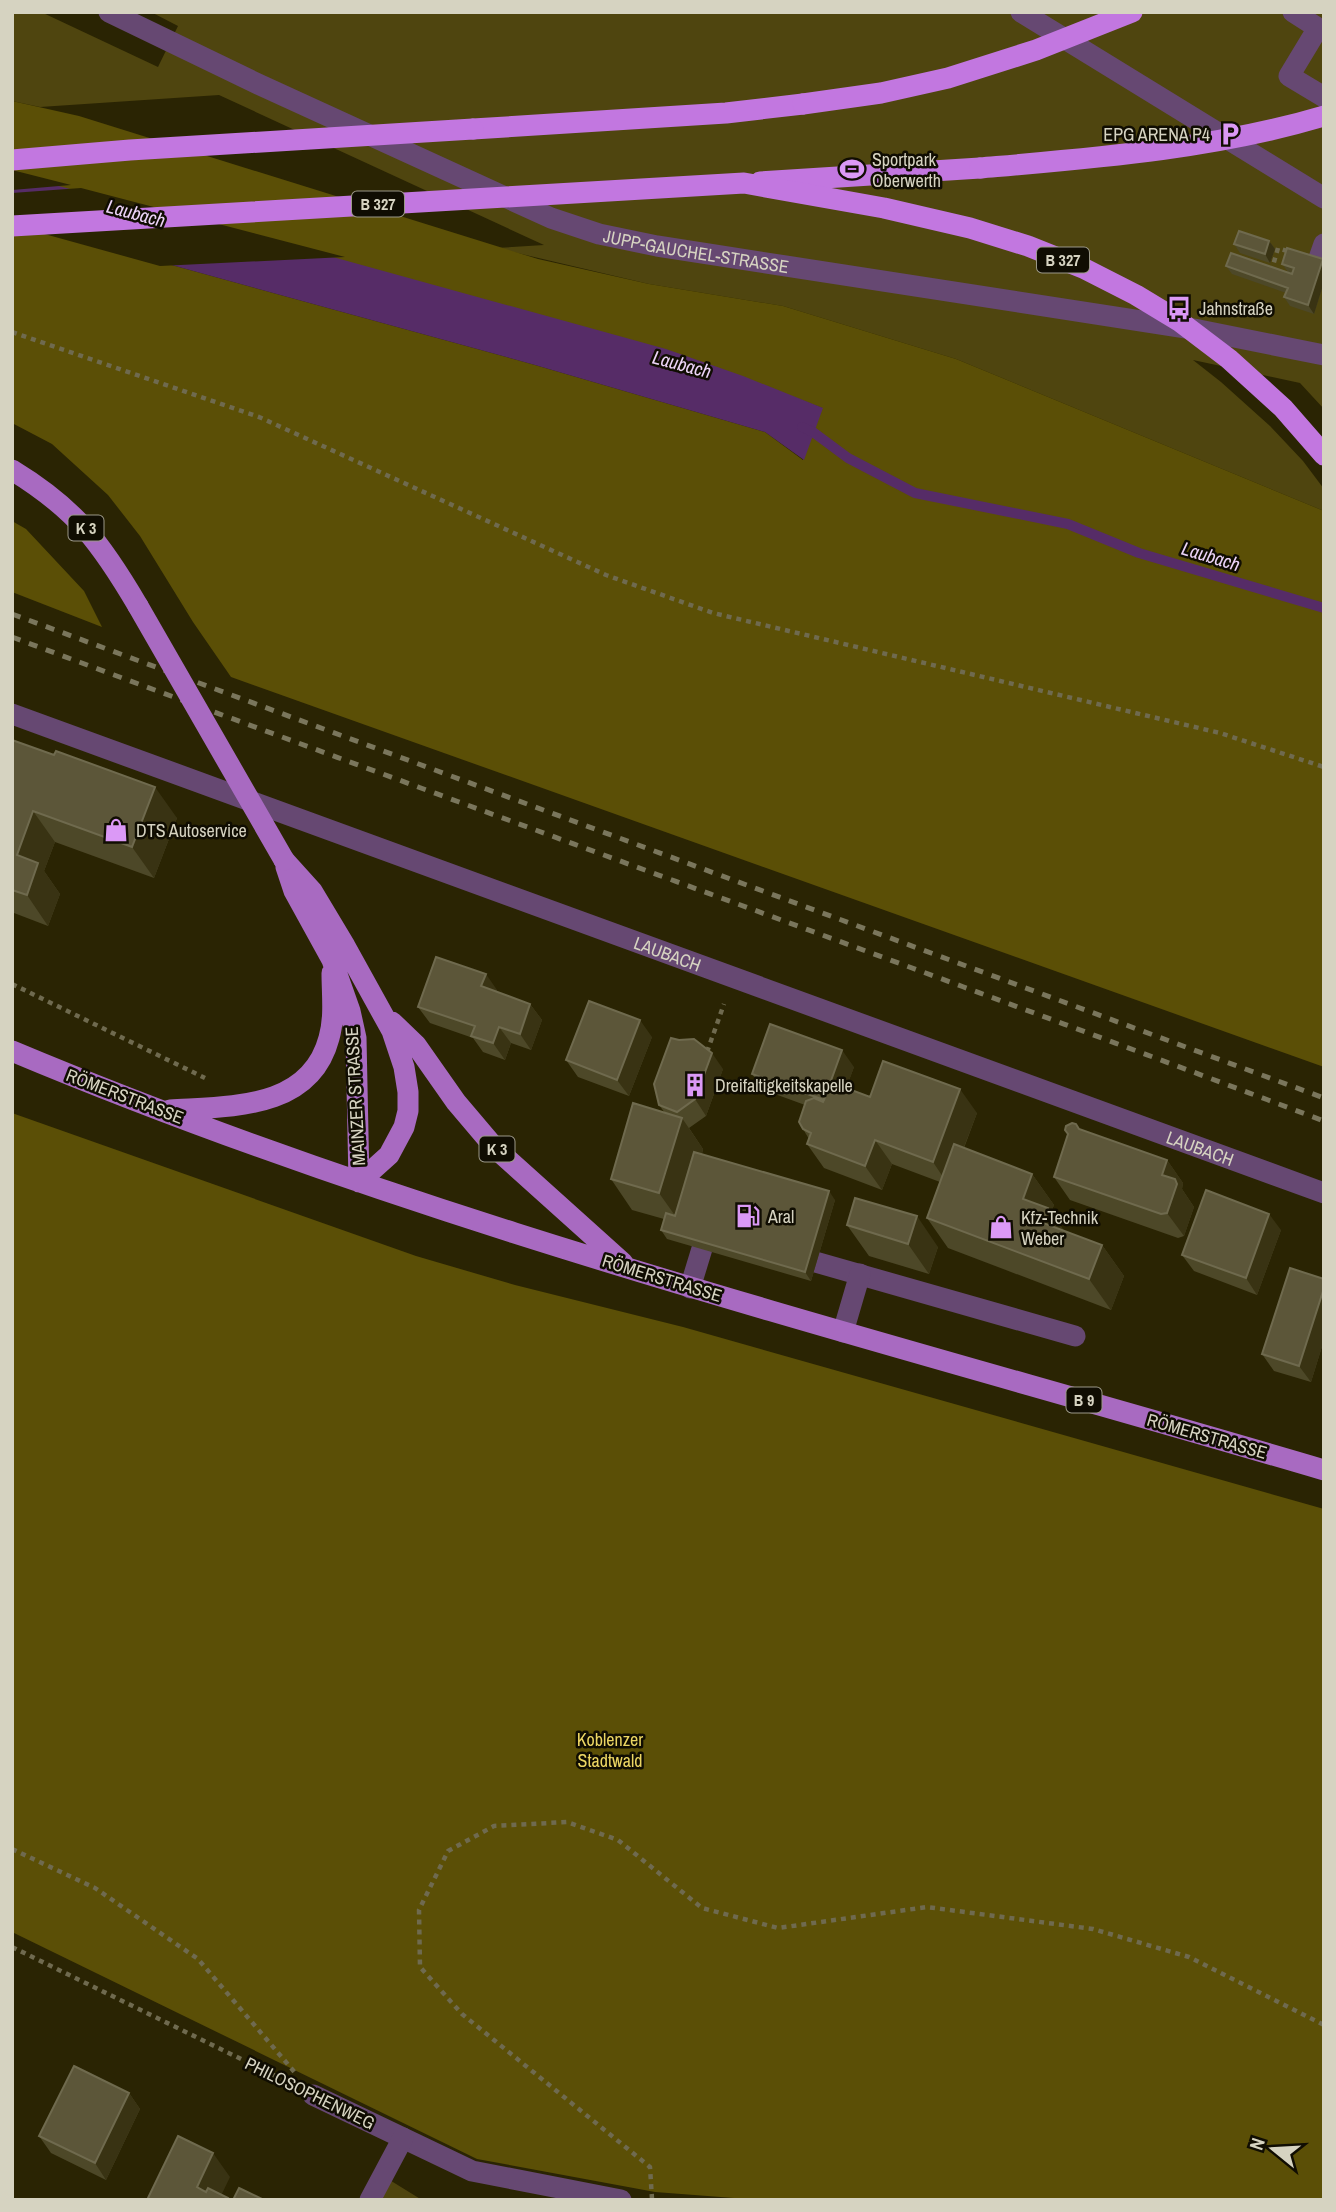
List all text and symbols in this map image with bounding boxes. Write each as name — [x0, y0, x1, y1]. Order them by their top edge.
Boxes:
parking icon: EPG ARENA P4 — [1216, 120, 1244, 148]
place label: EPG ARENA P4 — [1103, 122, 1210, 147]
place label: Sportpark Oberwerth — [872, 147, 941, 193]
sports icon: Sportpark Oberwerth — [838, 155, 866, 183]
road number: B 327 — [352, 192, 404, 216]
water label: Laubach — [104, 193, 168, 233]
street label: JUPP-GAUCHEL-STRASSE — [601, 223, 791, 279]
road number: B 327 — [1037, 248, 1089, 272]
bus stop icon: Jahnstraße — [1165, 294, 1193, 322]
place label: Jahnstraße — [1199, 296, 1273, 321]
water label: Laubach — [650, 344, 714, 384]
road number: K 3 — [68, 516, 104, 540]
water label: Laubach — [1179, 535, 1243, 577]
shop icon: DTS Autoservice — [102, 816, 130, 844]
place label: DTS Autoservice — [136, 818, 247, 843]
street label: LAUBACH — [631, 930, 705, 977]
street label: MAINZER STRASSE — [339, 1026, 371, 1166]
street label: RÖMERSTRASSE — [63, 1062, 187, 1130]
building icon: Dreifaltigkeitskapelle — [681, 1071, 709, 1099]
place label: Dreifaltigkeitskapelle — [715, 1073, 853, 1098]
street label: LAUBACH — [1163, 1124, 1237, 1172]
road number: K 3 — [480, 1136, 514, 1162]
fuel station icon: Aral — [734, 1202, 762, 1230]
place label: Aral — [767, 1204, 794, 1229]
place label: Kfz-Technik Weber — [1021, 1205, 1099, 1251]
shop icon: Kfz-Technik Weber — [987, 1213, 1015, 1241]
street label: RÖMERSTRASSE — [599, 1248, 725, 1308]
road number: B 9 — [1066, 1388, 1102, 1412]
street label: RÖMERSTRASSE — [1144, 1407, 1270, 1465]
park label: Koblenzer Stadtwald — [577, 1727, 643, 1773]
street label: PHILOSOPHENWEG — [241, 2051, 379, 2135]
north arrow — [1238, 2114, 1308, 2184]
text: N — [1243, 2134, 1271, 2153]

